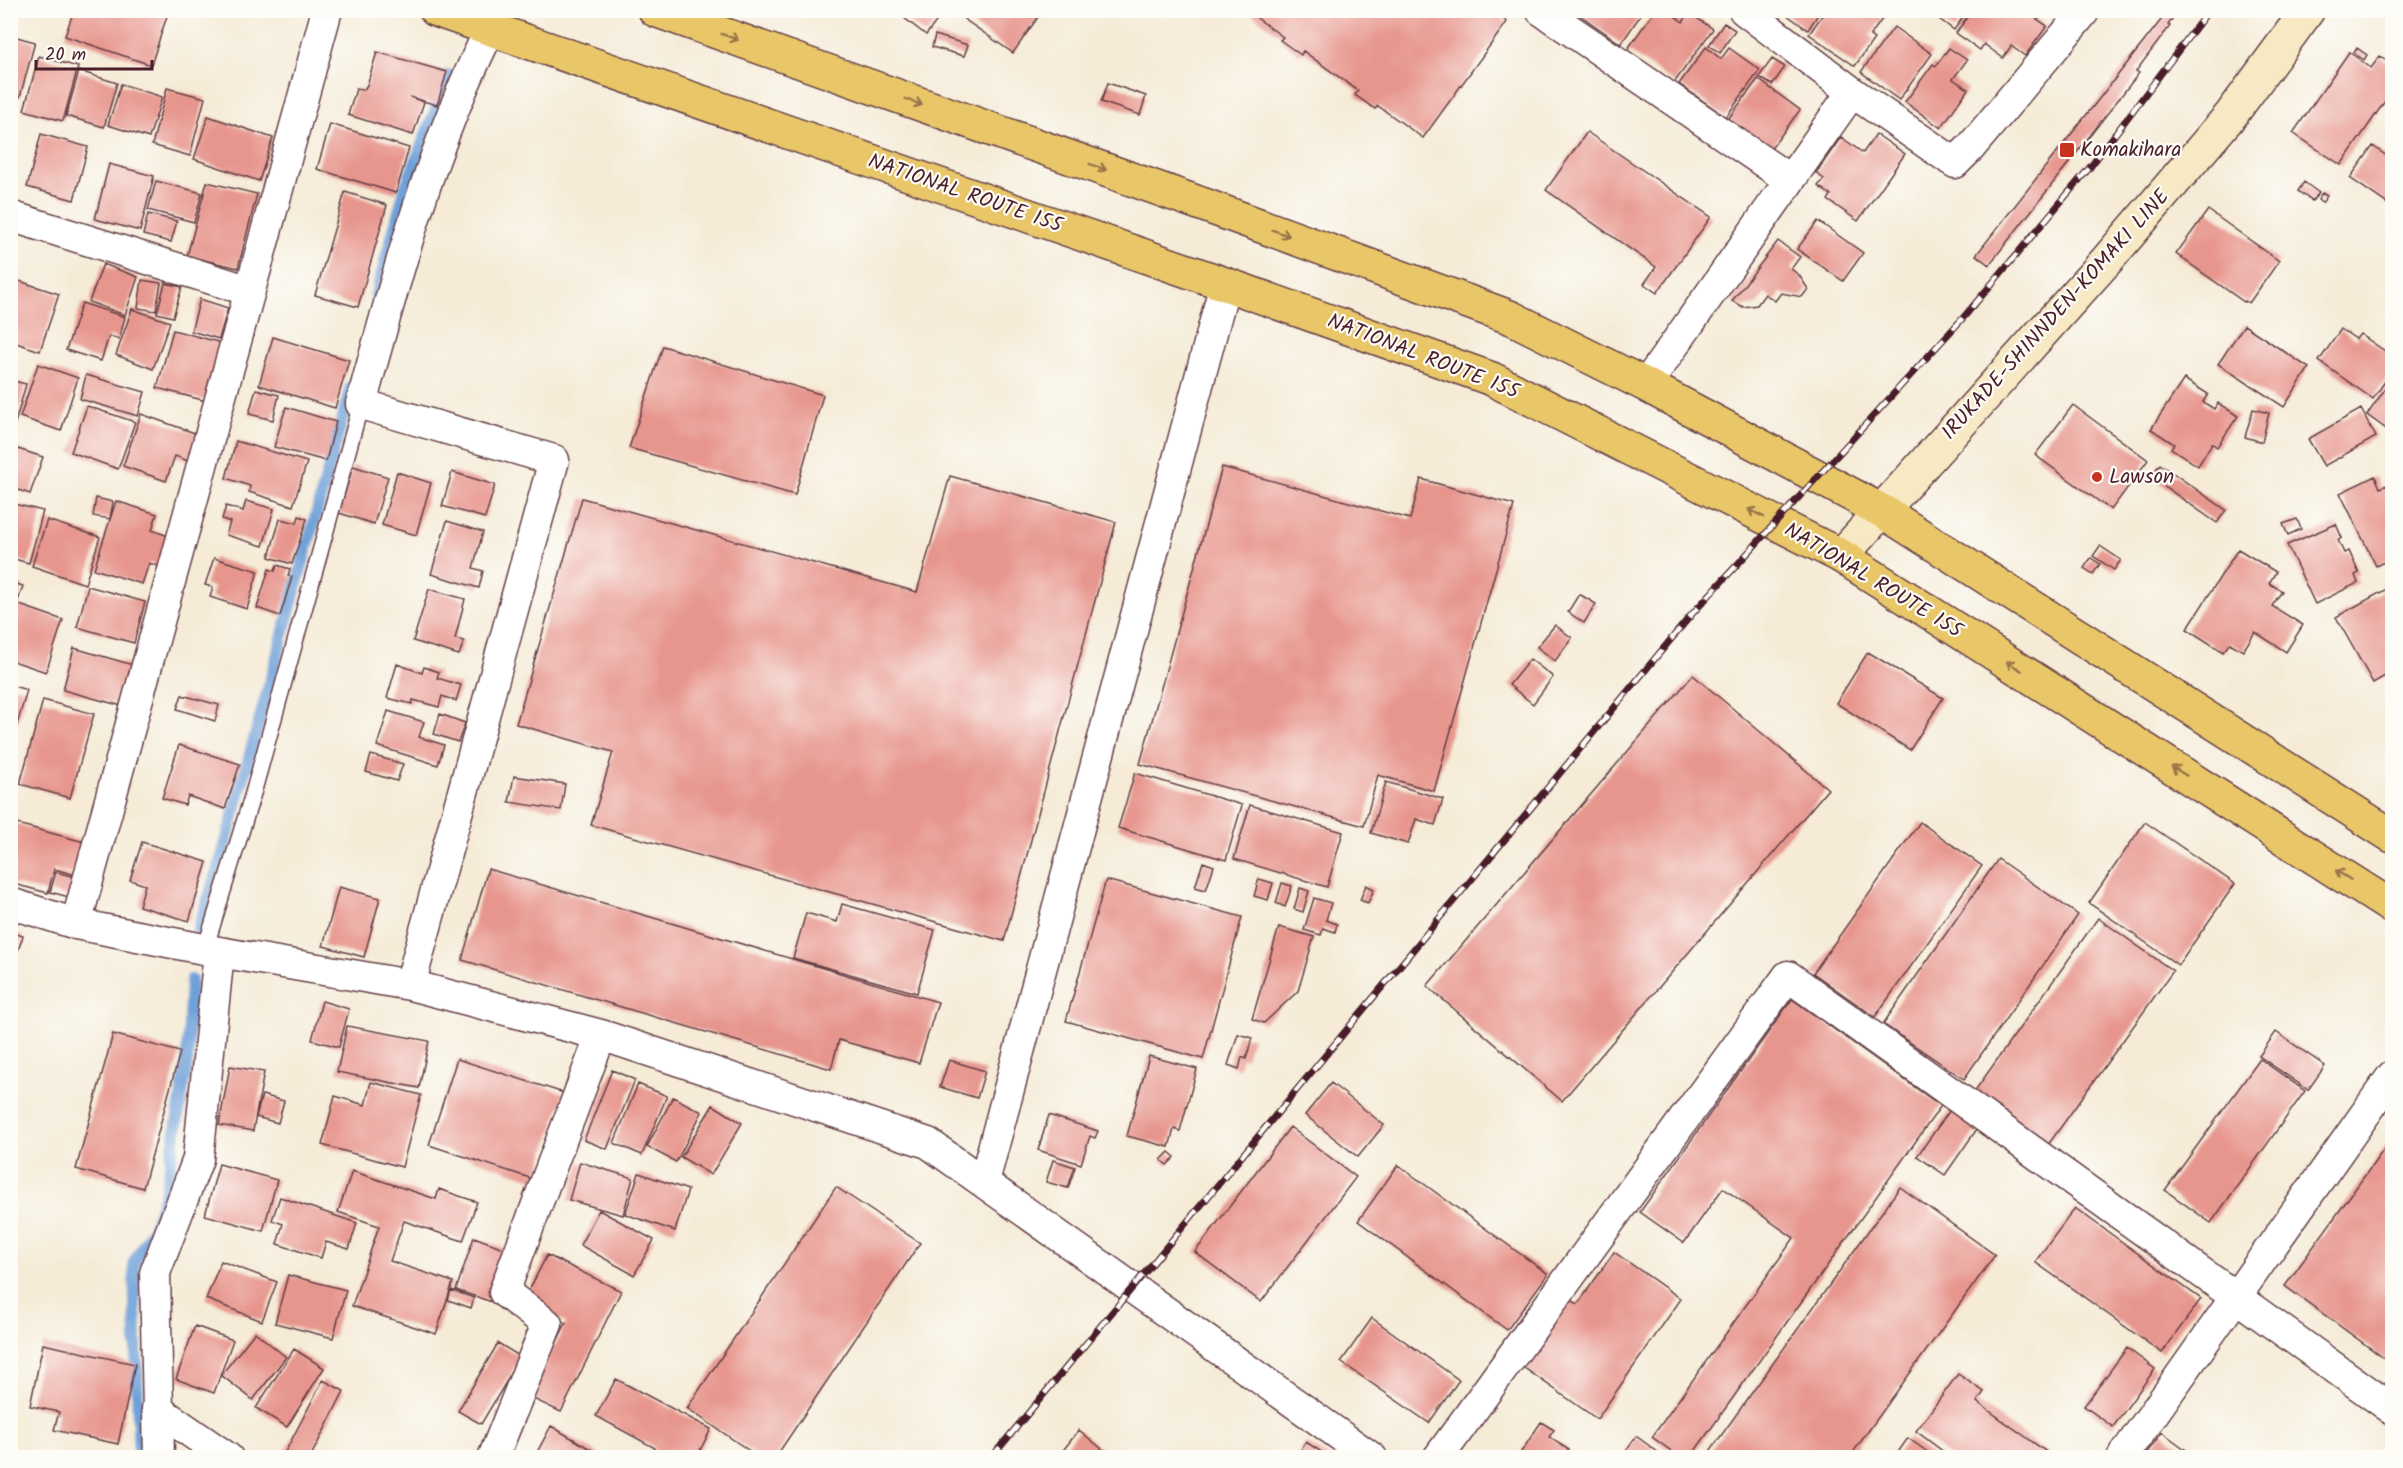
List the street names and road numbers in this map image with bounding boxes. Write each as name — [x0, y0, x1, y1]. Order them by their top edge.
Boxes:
street label: NATIONAL ROUTE 155 — [864, 145, 1068, 243]
street label: IRUKADE-SHINNDEN-KOMAKI LINE — [1934, 181, 2179, 448]
street label: NATIONAL ROUTE 155 — [1322, 305, 1525, 409]
street label: NATIONAL ROUTE 155 — [1777, 515, 1970, 648]

